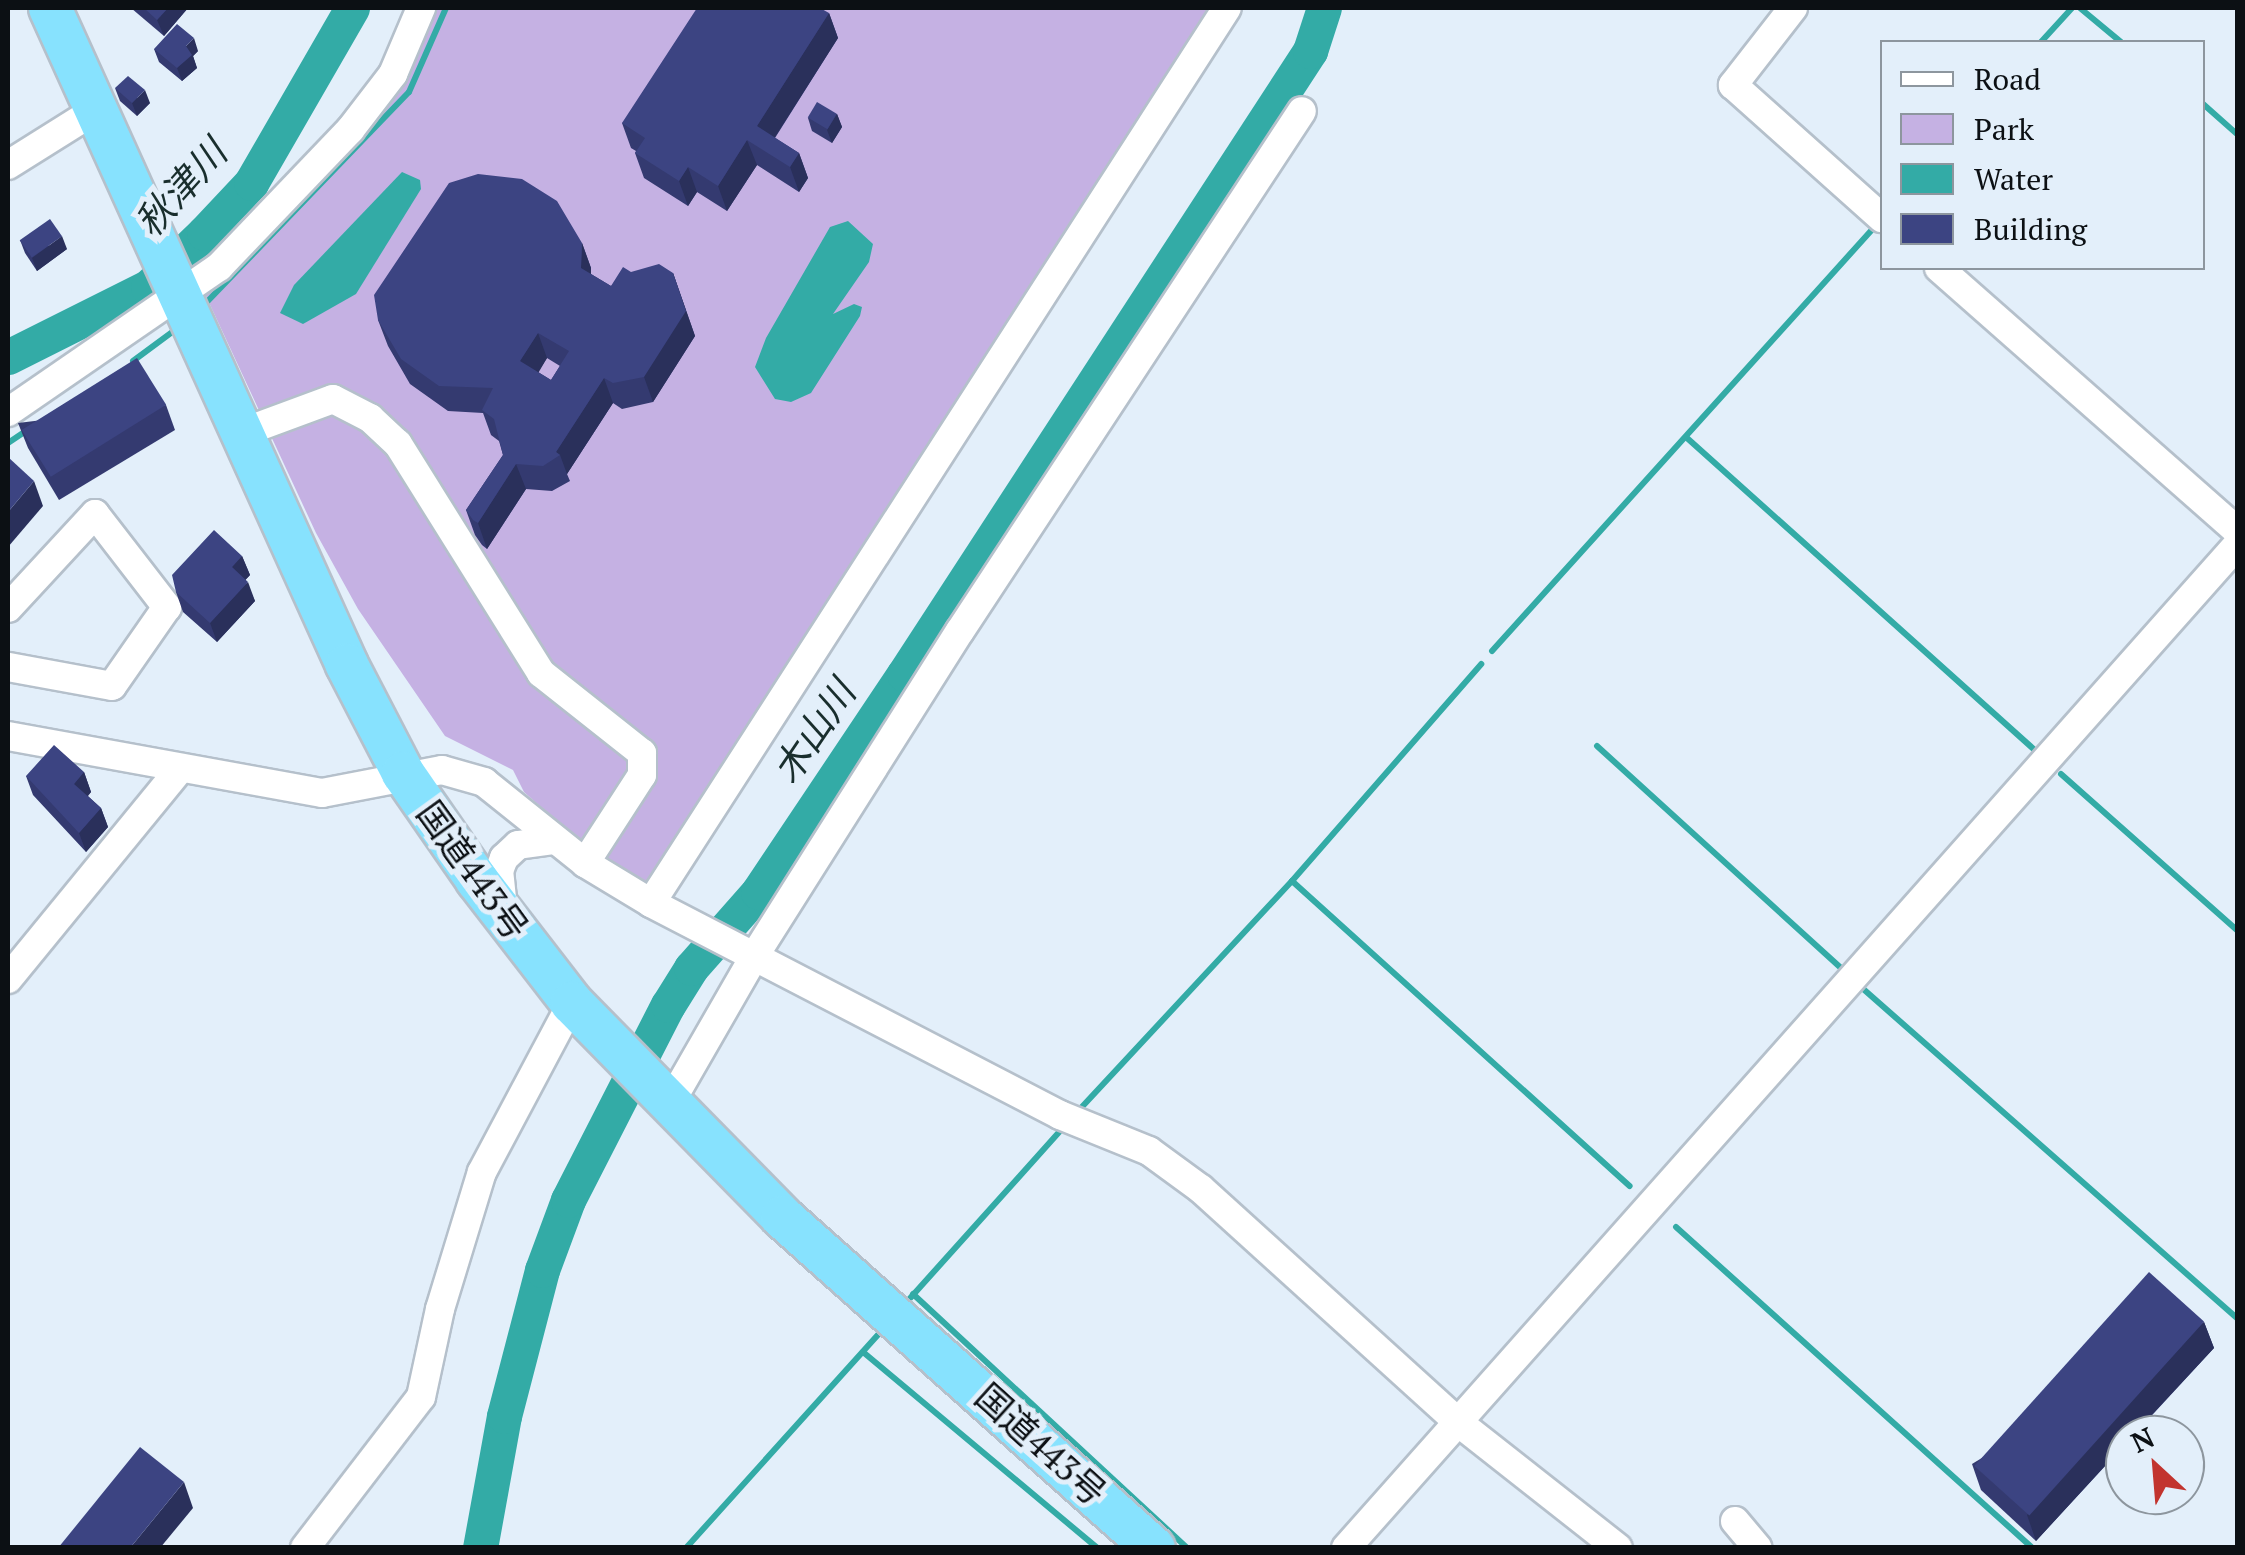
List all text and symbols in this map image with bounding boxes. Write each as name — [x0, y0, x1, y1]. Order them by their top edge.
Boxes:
legend — [1880, 40, 2205, 270]
text: Road — [1974, 59, 2041, 99]
text: Park — [1974, 109, 2034, 149]
water label: 秋津川 — [126, 130, 236, 246]
text: Water — [1974, 159, 2053, 199]
text: Building — [1974, 209, 2087, 249]
water label: 木山川 — [763, 672, 865, 792]
street label: 国道443号 — [409, 793, 537, 947]
street label: 国道443号 — [967, 1375, 1115, 1513]
north arrow — [2105, 1415, 2205, 1515]
text: N — [2125, 1418, 2160, 1461]

